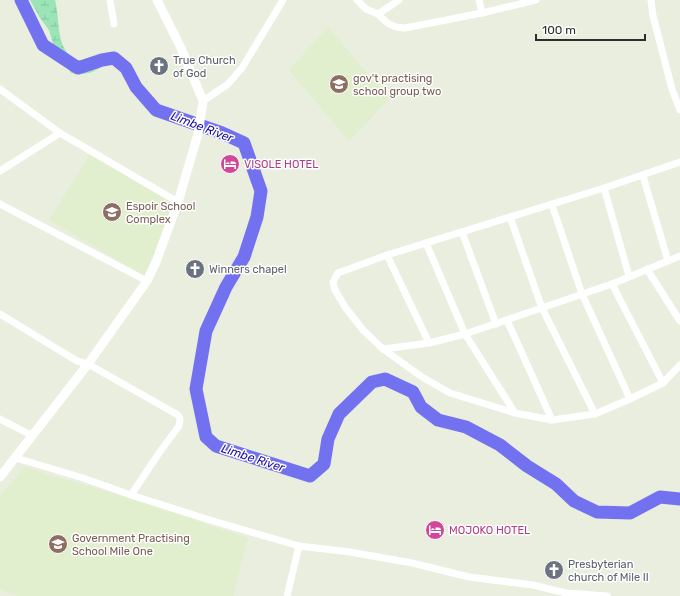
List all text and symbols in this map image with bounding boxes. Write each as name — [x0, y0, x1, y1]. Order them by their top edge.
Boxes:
scale bar — [536, 16, 645, 42]
text: 100 m — [542, 23, 576, 37]
place label: True Church of God — [173, 54, 236, 80]
church icon: True Church of God — [148, 55, 170, 77]
place label: gov't practising school group two — [353, 72, 441, 98]
school or university icon: gov't practising school group two — [328, 73, 350, 95]
water label: Limbe River — [169, 109, 236, 145]
hotel icon: VISOLE HOTEL — [219, 153, 241, 175]
place label: VISOLE HOTEL — [244, 158, 318, 171]
place label: Espoir School Complex — [126, 200, 195, 226]
school or university icon: Espoir School Complex — [101, 201, 123, 223]
church icon: Winners chapel — [184, 258, 206, 280]
place label: Winners chapel — [209, 263, 287, 276]
water label: Limbe River — [220, 441, 287, 475]
hotel icon: MOJOKO HOTEL — [424, 519, 446, 541]
place label: MOJOKO HOTEL — [449, 524, 530, 537]
place label: Government Practising School Mile One — [72, 532, 190, 558]
school or university icon: Government Practising School Mile One — [47, 533, 69, 555]
place label: Presbyterian church of Mile II — [568, 558, 649, 584]
church icon: Presbyterian church of Mile II — [543, 559, 565, 581]

